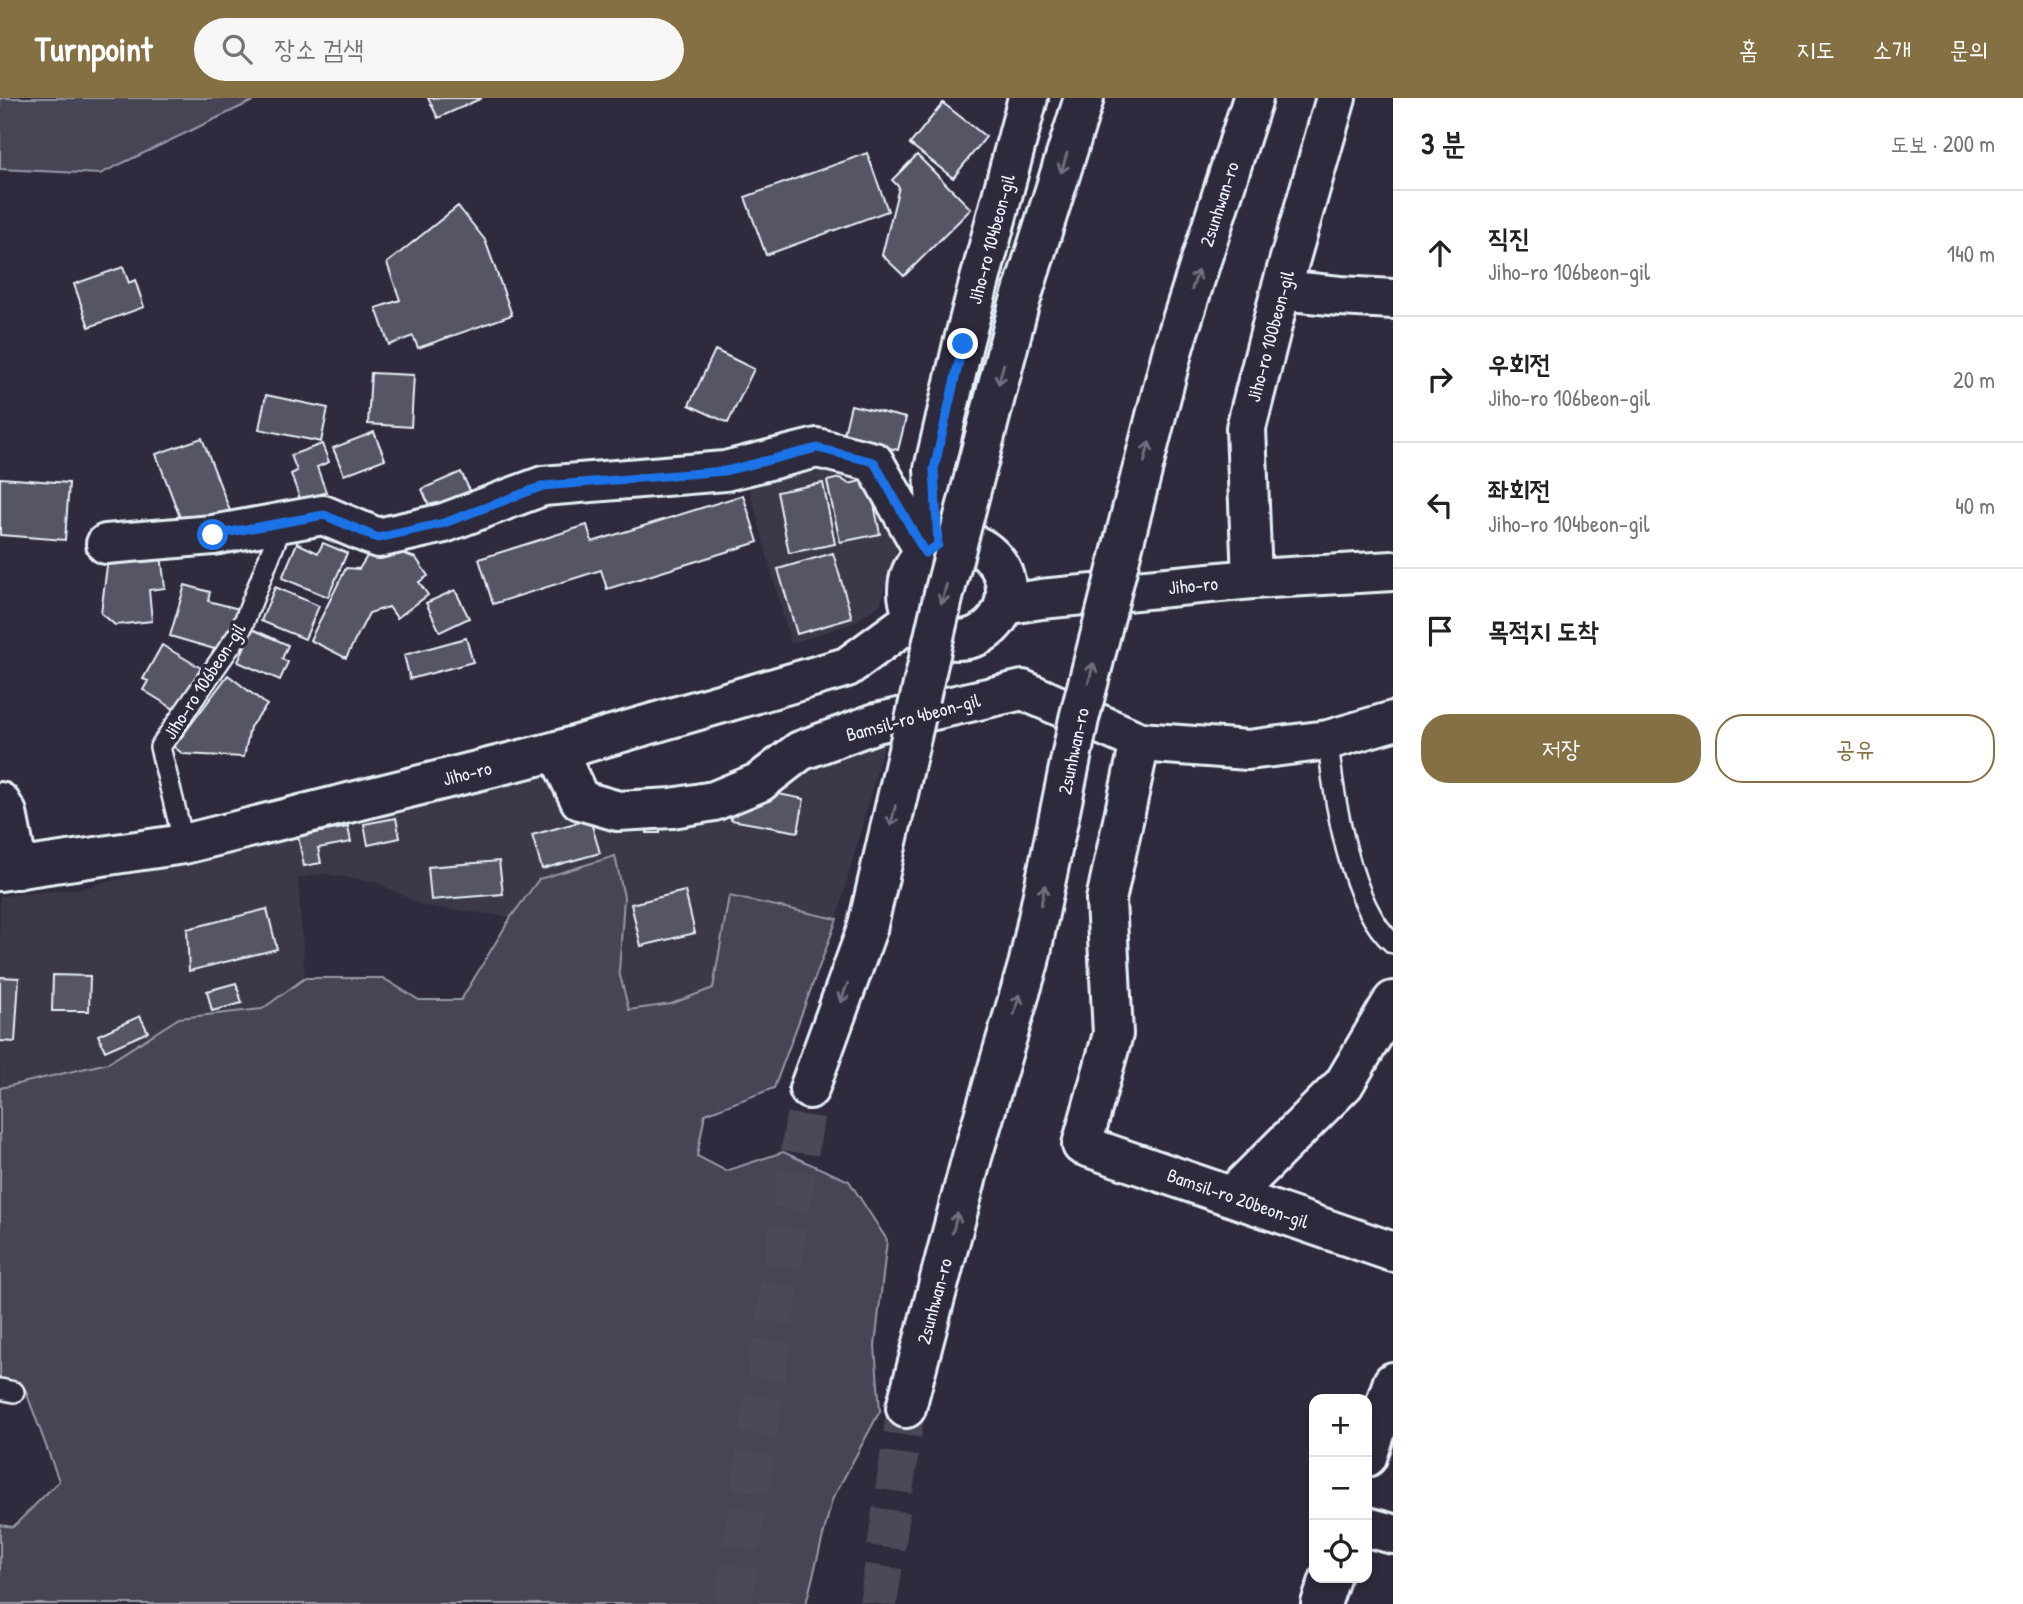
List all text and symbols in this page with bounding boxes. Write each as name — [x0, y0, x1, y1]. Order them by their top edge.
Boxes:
search box — [194, 18, 684, 81]
text: Turnpoint — [35, 27, 152, 71]
icon: search — [218, 30, 256, 68]
text: 장소 검색 — [274, 31, 364, 66]
text: 홈 — [1739, 33, 1758, 65]
text: 지도 — [1796, 33, 1835, 65]
text: 소개 — [1873, 33, 1911, 65]
text: 문의 — [1949, 33, 1988, 65]
text: 3 분 — [1421, 123, 1465, 163]
text: 도보 · 200 m — [1891, 128, 1995, 159]
one-way arrow — [1057, 152, 1070, 174]
street label: 2sunhwan-ro — [1193, 158, 1245, 250]
street label: Jiho-ro 104beon-gil — [961, 170, 1021, 307]
text: 직진 — [1488, 220, 1530, 255]
icon: ahead — [1421, 234, 1459, 272]
text: 140 m — [1947, 238, 1995, 269]
text: Jiho-ro 106beon-gil — [1488, 256, 1650, 287]
street label: Jiho-ro 100beon-gil — [1240, 267, 1300, 405]
one-way arrow — [1189, 269, 1202, 291]
route end — [947, 328, 978, 359]
text: 우회전 — [1488, 346, 1551, 381]
icon: right — [1421, 360, 1459, 398]
one-way arrow — [994, 362, 1007, 385]
text: 20 m — [1953, 364, 1995, 395]
text: Jiho-ro 106beon-gil — [1488, 382, 1650, 413]
one-way arrow — [1141, 442, 1154, 464]
text: 좌회전 — [1488, 472, 1551, 507]
icon: left — [1421, 486, 1459, 524]
text: 40 m — [1955, 490, 1995, 521]
text: Jiho-ro 104beon-gil — [1488, 508, 1650, 539]
route start — [197, 519, 228, 550]
street label: Jiho-ro — [1167, 570, 1219, 600]
one-way arrow — [937, 583, 950, 605]
icon: arrive — [1421, 612, 1459, 650]
text: 목적지 도착 — [1488, 613, 1599, 648]
street label: Jiho-ro 106beon-gil — [157, 617, 252, 744]
one-way arrow — [1085, 662, 1098, 684]
street label: Bamsil-ro 4beon-gil — [843, 686, 984, 747]
street label: 2sunhwan-ro — [1051, 705, 1095, 797]
button: 저장 — [1421, 714, 1701, 783]
button: 공유 — [1715, 714, 1995, 783]
street label: Jiho-ro — [440, 754, 495, 792]
one-way arrow — [886, 804, 899, 827]
one-way arrow — [1036, 884, 1050, 907]
one-way arrow — [837, 982, 850, 1004]
one-way arrow — [1011, 994, 1024, 1016]
street label: Bamsil-ro 20beon-gil — [1164, 1162, 1313, 1235]
one-way arrow — [949, 1212, 962, 1235]
street label: 2sunhwan-ro — [910, 1255, 958, 1347]
map controls — [1309, 1394, 1372, 1583]
button: + — [1309, 1394, 1372, 1457]
button: − — [1309, 1457, 1372, 1520]
button: locate — [1309, 1520, 1372, 1583]

